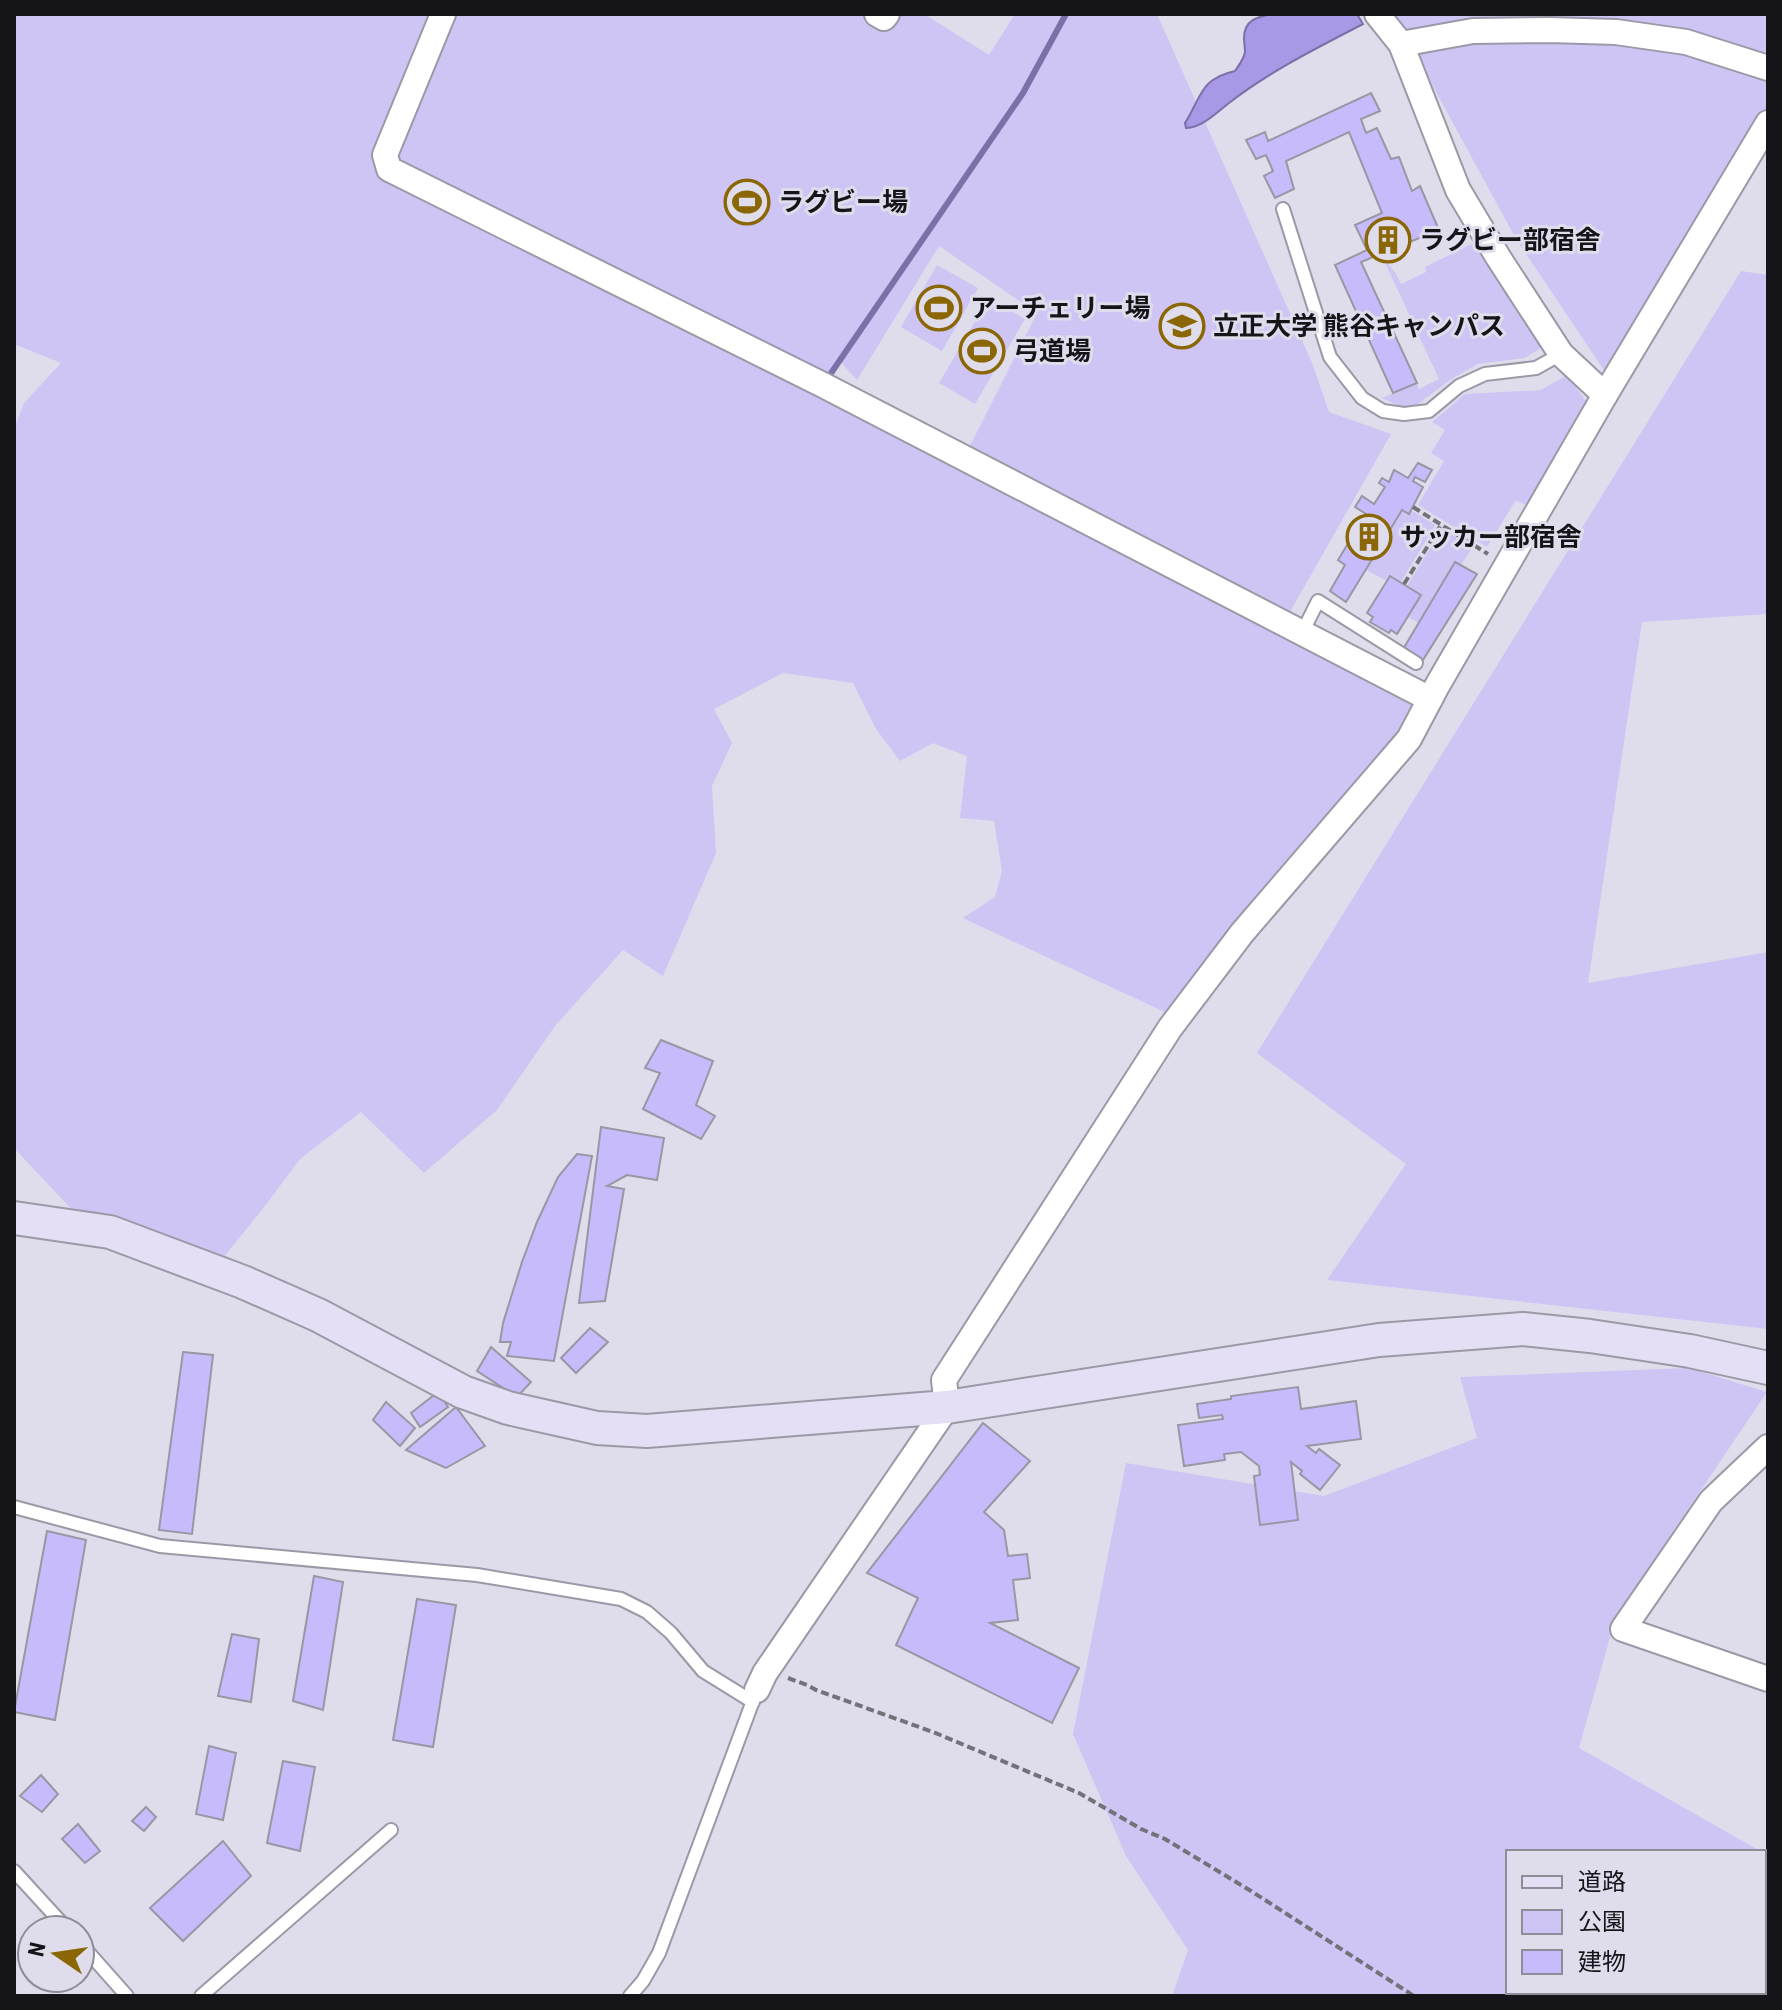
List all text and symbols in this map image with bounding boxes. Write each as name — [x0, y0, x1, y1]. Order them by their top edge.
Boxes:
sports icon: ラグビー場 — [723, 178, 771, 226]
place label: ラグビー場 — [778, 187, 908, 217]
building icon: ラグビー部宿舎 — [1364, 216, 1412, 264]
place label: ラグビー部宿舎 — [1419, 225, 1601, 255]
sports icon: アーチェリー場 — [915, 284, 963, 332]
place label: アーチェリー場 — [970, 293, 1150, 323]
school or university icon: 立正大学 熊谷キャンパス — [1158, 302, 1206, 350]
place label: 立正大学 熊谷キャンパス — [1213, 311, 1505, 341]
sports icon: 弓道場 — [958, 327, 1006, 375]
place label: 弓道場 — [1013, 336, 1091, 366]
building icon: サッカー部宿舎 — [1345, 513, 1393, 561]
place label: サッカー部宿舎 — [1400, 522, 1582, 552]
legend — [1506, 1850, 1766, 1994]
text: 道路 — [1578, 1868, 1626, 1896]
text: 公園 — [1578, 1908, 1626, 1936]
north arrow — [16, 1914, 96, 1994]
text: N — [23, 1940, 51, 1959]
text: 建物 — [1578, 1948, 1626, 1976]

